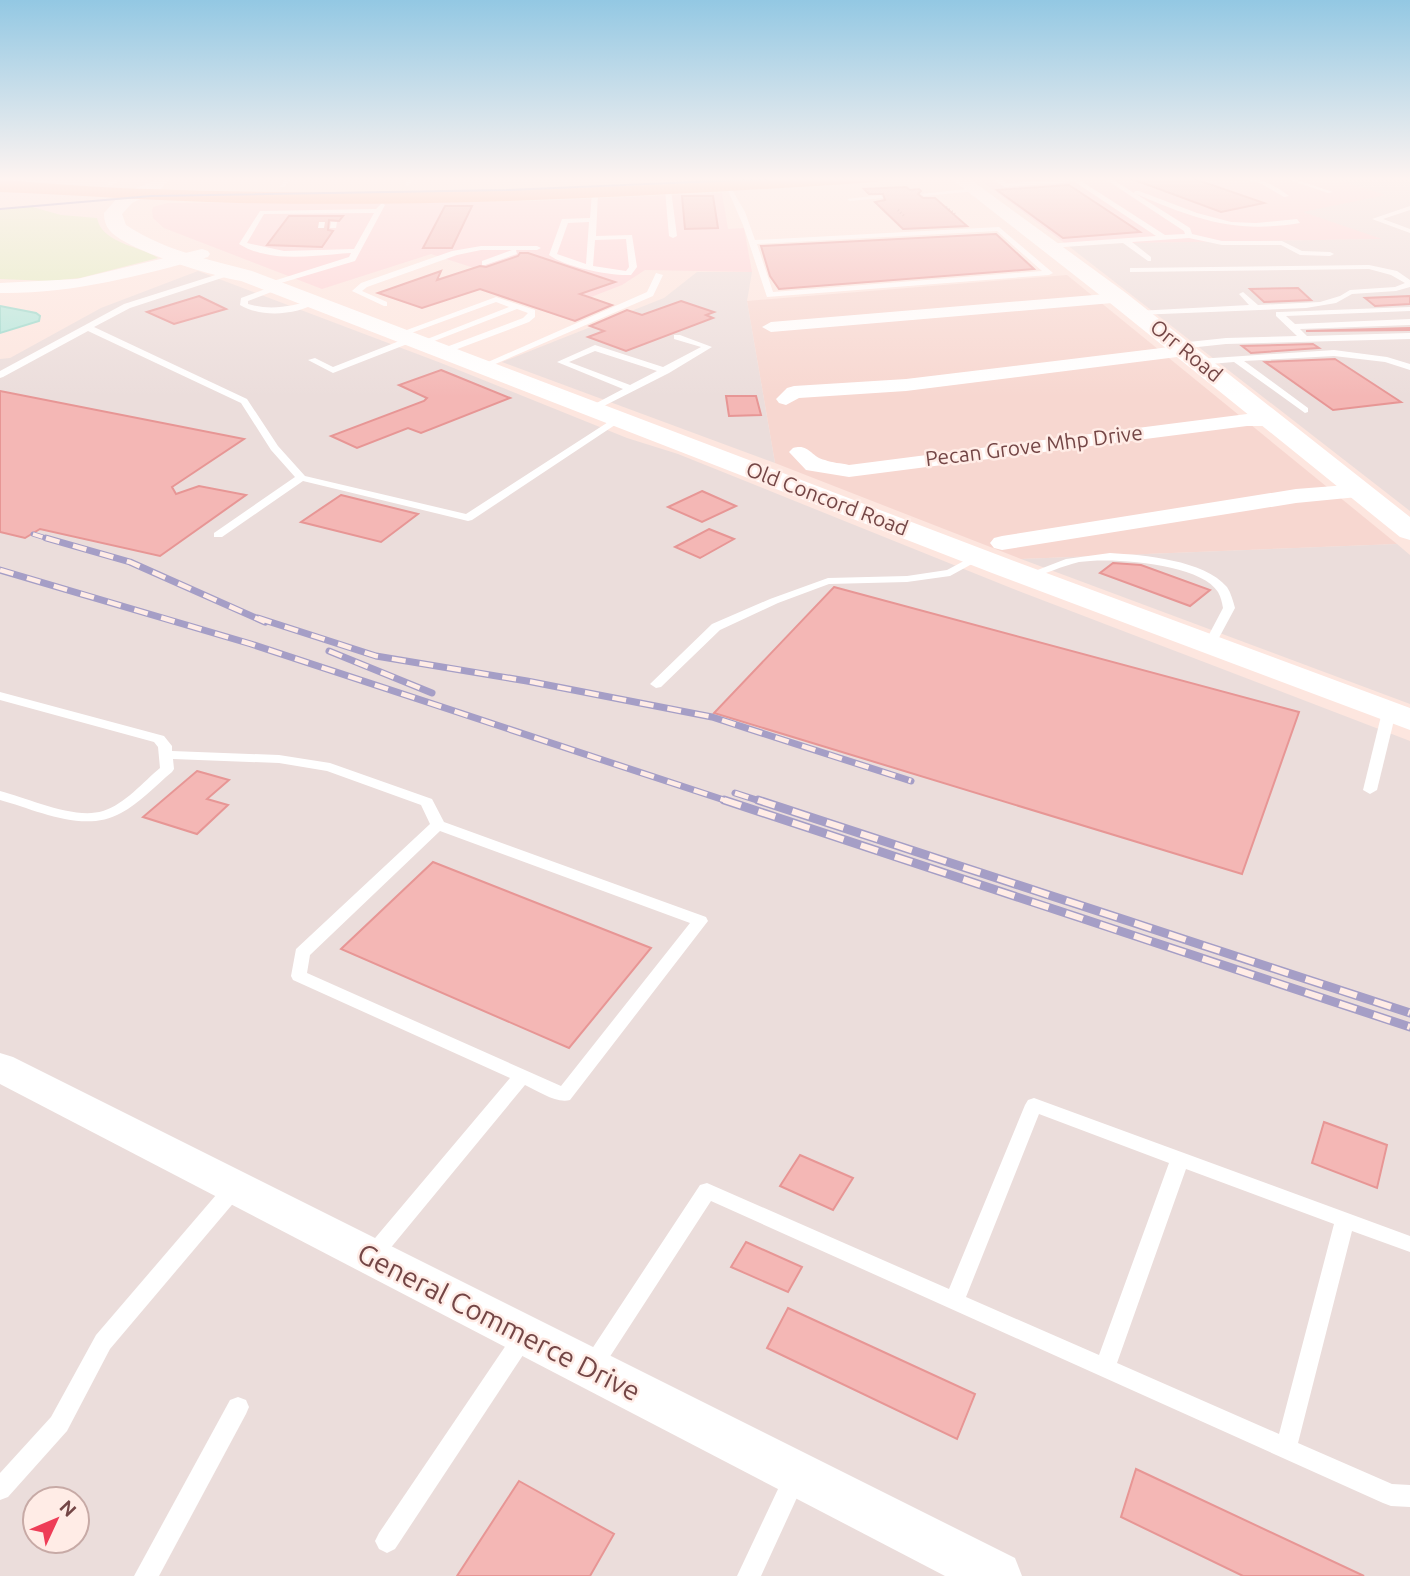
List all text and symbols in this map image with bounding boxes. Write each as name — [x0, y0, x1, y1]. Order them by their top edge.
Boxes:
street label: Orr Road — [1146, 314, 1227, 386]
street label: Pecan Grove Mhp Drive — [924, 420, 1144, 470]
street label: Old Concord Road — [743, 456, 912, 540]
street label: General Commerce Drive — [353, 1237, 646, 1406]
north arrow — [21, 1485, 91, 1555]
text: N — [55, 1495, 81, 1521]

